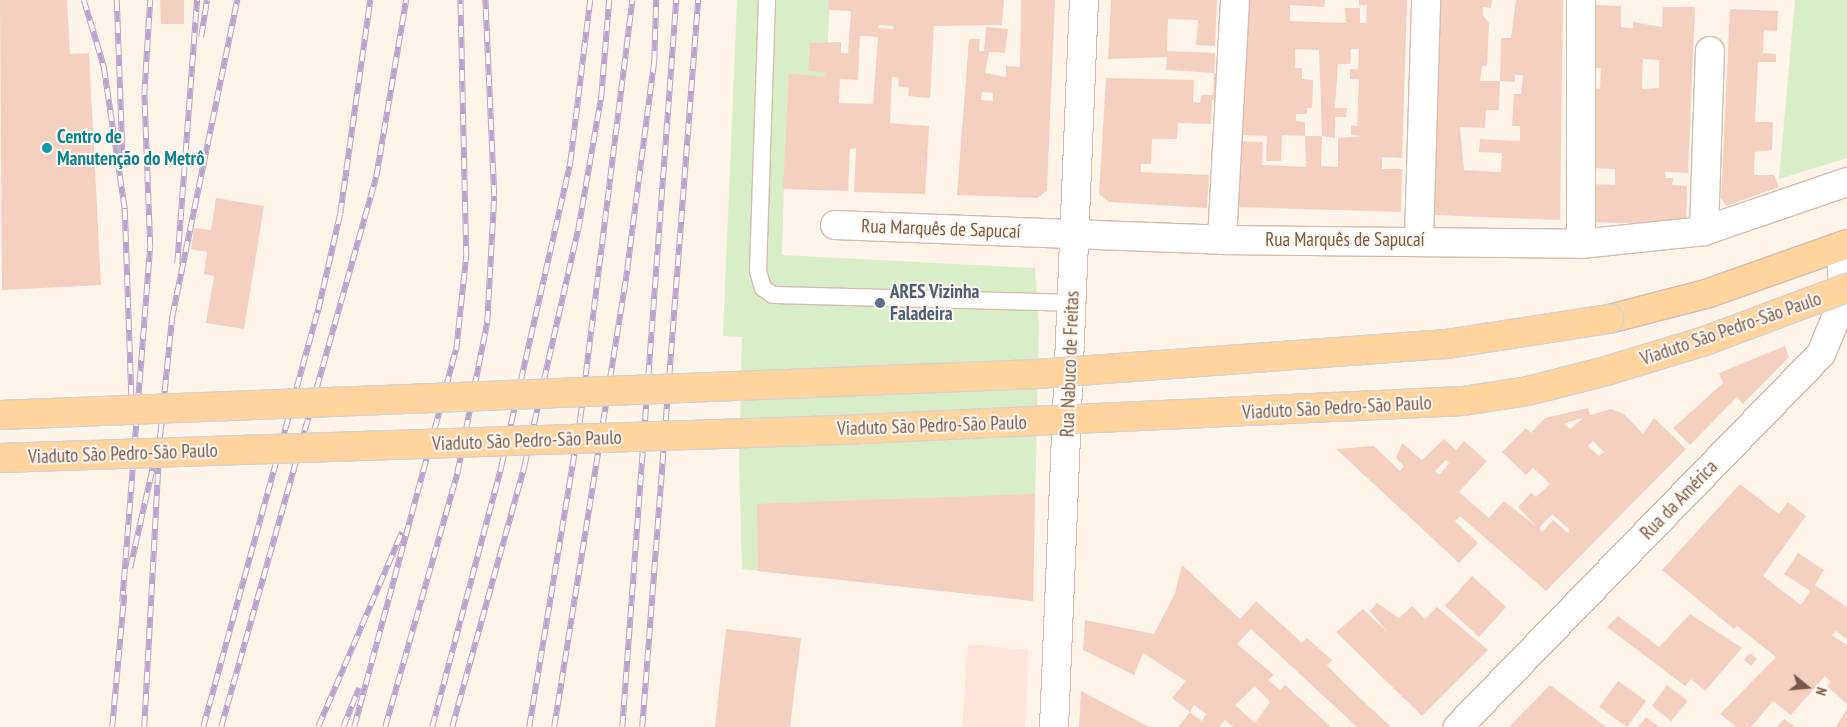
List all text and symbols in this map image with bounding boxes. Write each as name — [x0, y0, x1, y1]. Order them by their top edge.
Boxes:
place label: Centro de Manutenção do Metrô — [57, 126, 205, 170]
marker: Centro de Manutenção do Metrô — [41, 142, 53, 154]
street label: Rua Marquês de Sapucaí — [861, 215, 1021, 243]
street label: Rua Marquês de Sapucaí — [1265, 229, 1425, 251]
place label: ARES Vizinha Faladeira — [890, 281, 980, 325]
street label: Viaduto São Pedro-São Paulo — [1638, 287, 1824, 371]
street label: Rua Nabuco de Freitas — [1056, 290, 1084, 438]
marker: ARES Vizinha Faladeira — [874, 297, 886, 309]
street label: Viaduto São Pedro-São Paulo — [1242, 392, 1432, 424]
street label: Viaduto São Pedro-São Paulo — [837, 411, 1027, 441]
street label: Viaduto São Pedro-São Paulo — [432, 426, 622, 456]
street label: Viaduto São Pedro-São Paulo — [28, 439, 218, 469]
street label: Rua da América — [1635, 455, 1723, 545]
north arrow — [1782, 662, 1832, 712]
text: N — [1812, 685, 1831, 698]

